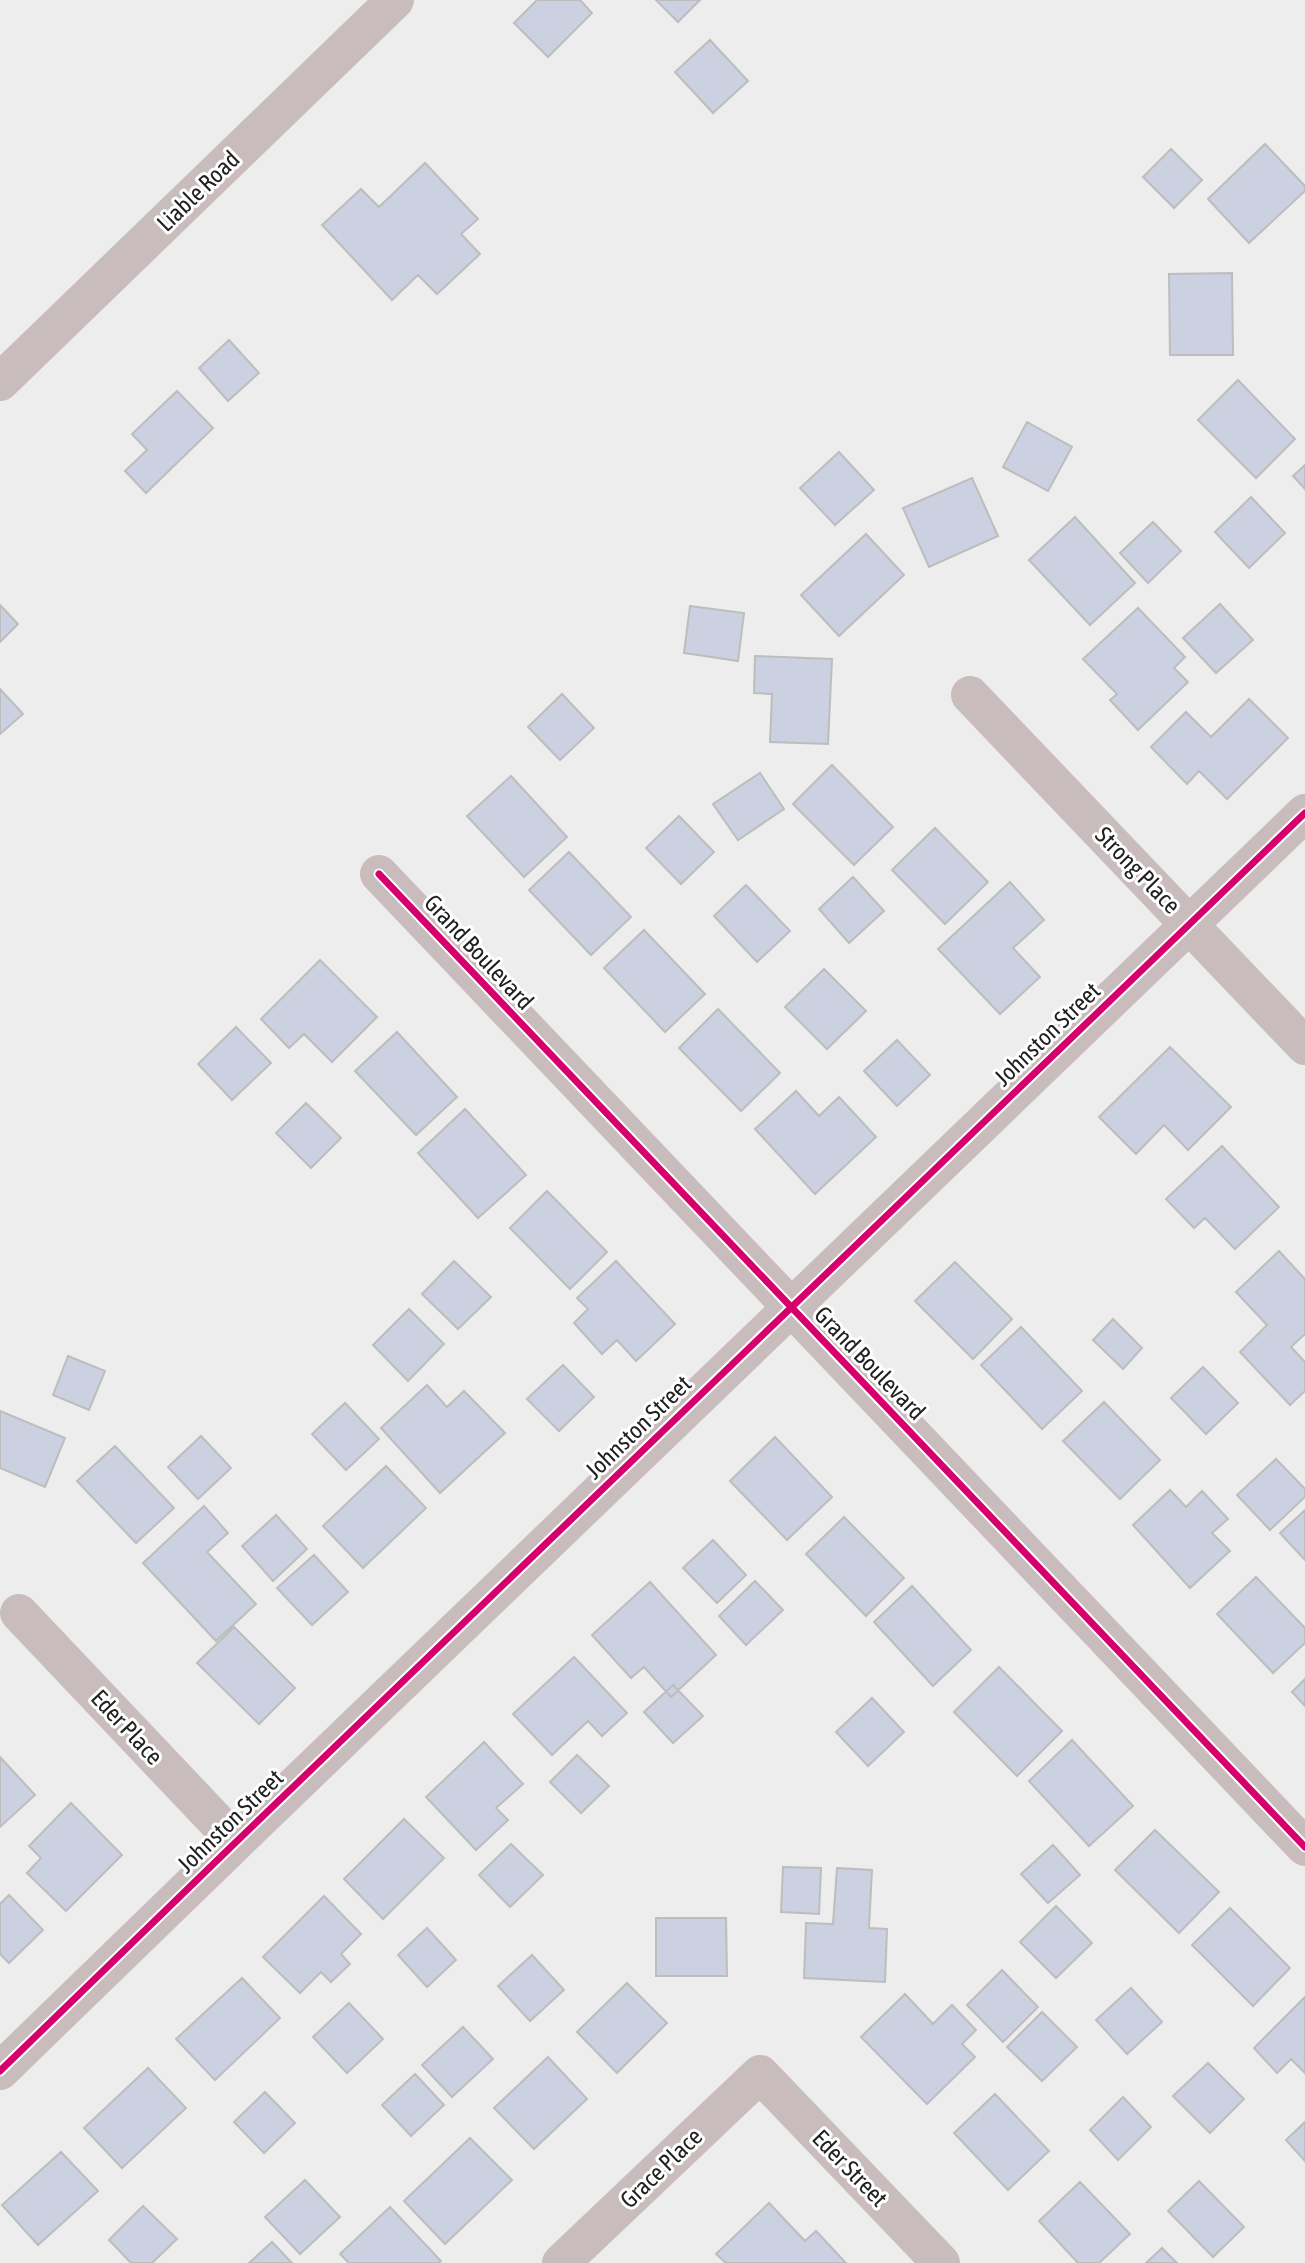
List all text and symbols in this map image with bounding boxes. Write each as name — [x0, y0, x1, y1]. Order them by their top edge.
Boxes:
street label: Liable Road — [151, 145, 245, 237]
street label: Strong Place — [1090, 821, 1186, 919]
street label: Grand Boulevard — [419, 889, 539, 1015]
street label: Johnston Street — [989, 977, 1105, 1091]
street label: Grand Boulevard — [809, 1301, 931, 1425]
street label: Johnston Street — [580, 1370, 696, 1484]
street label: Eder Place — [86, 1684, 168, 1770]
street label: Johnston Street — [172, 1764, 288, 1878]
street label: Grace Place — [615, 2123, 707, 2213]
street label: Eder Street — [807, 2124, 893, 2212]

